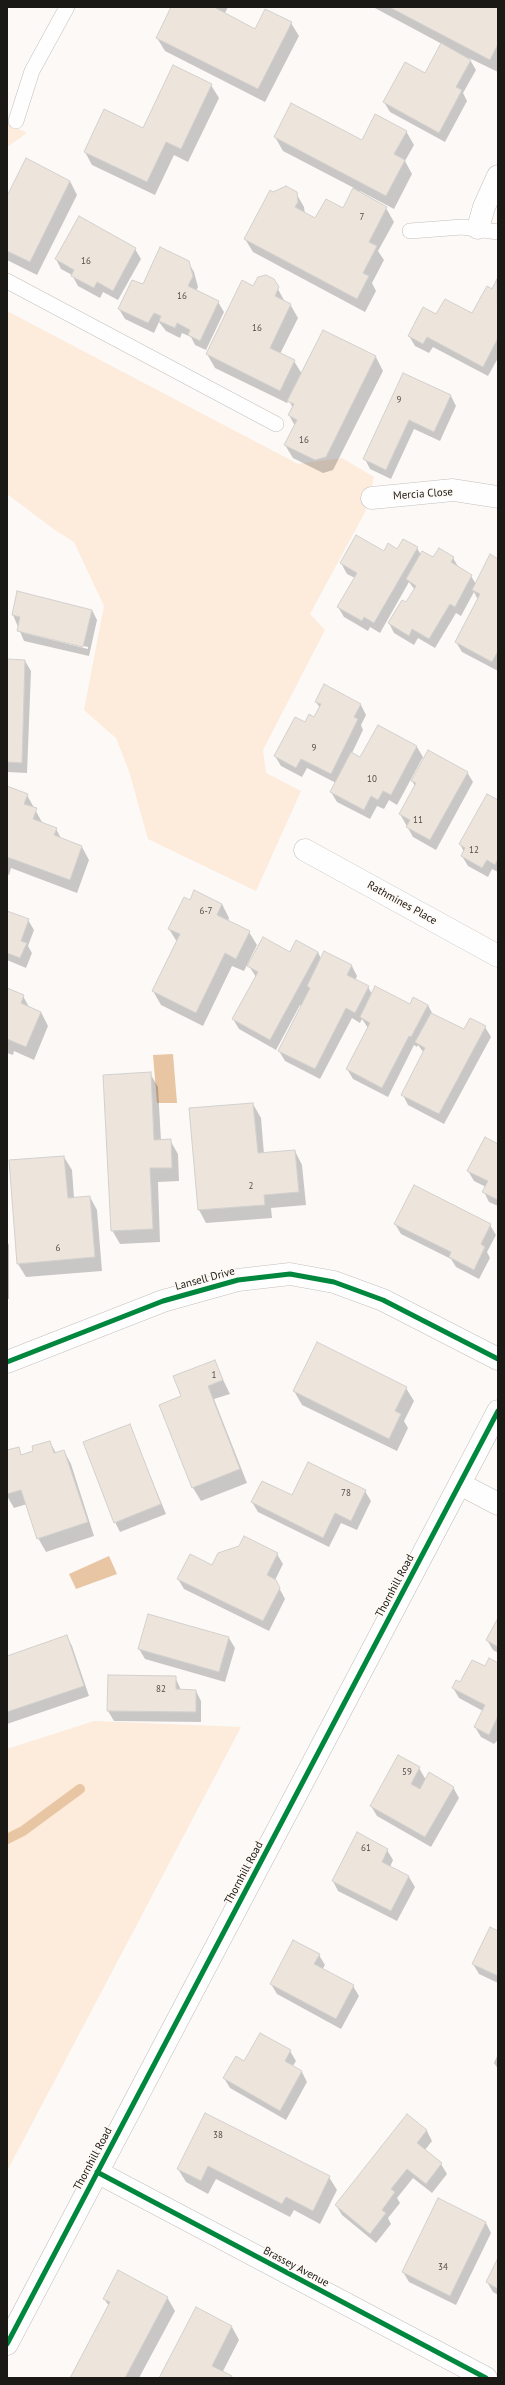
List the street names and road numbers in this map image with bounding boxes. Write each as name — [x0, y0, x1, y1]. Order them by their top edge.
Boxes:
street label: Mercia Close — [393, 485, 453, 503]
street label: Rathmines Place — [365, 878, 439, 928]
street label: Lansell Drive — [174, 1265, 236, 1293]
street label: Thornhill Road — [373, 1552, 417, 1620]
street label: Thornhill Road — [222, 1839, 266, 1907]
street label: Thornhill Road — [71, 2125, 115, 2193]
street label: Brassey Avenue — [261, 2244, 331, 2290]

